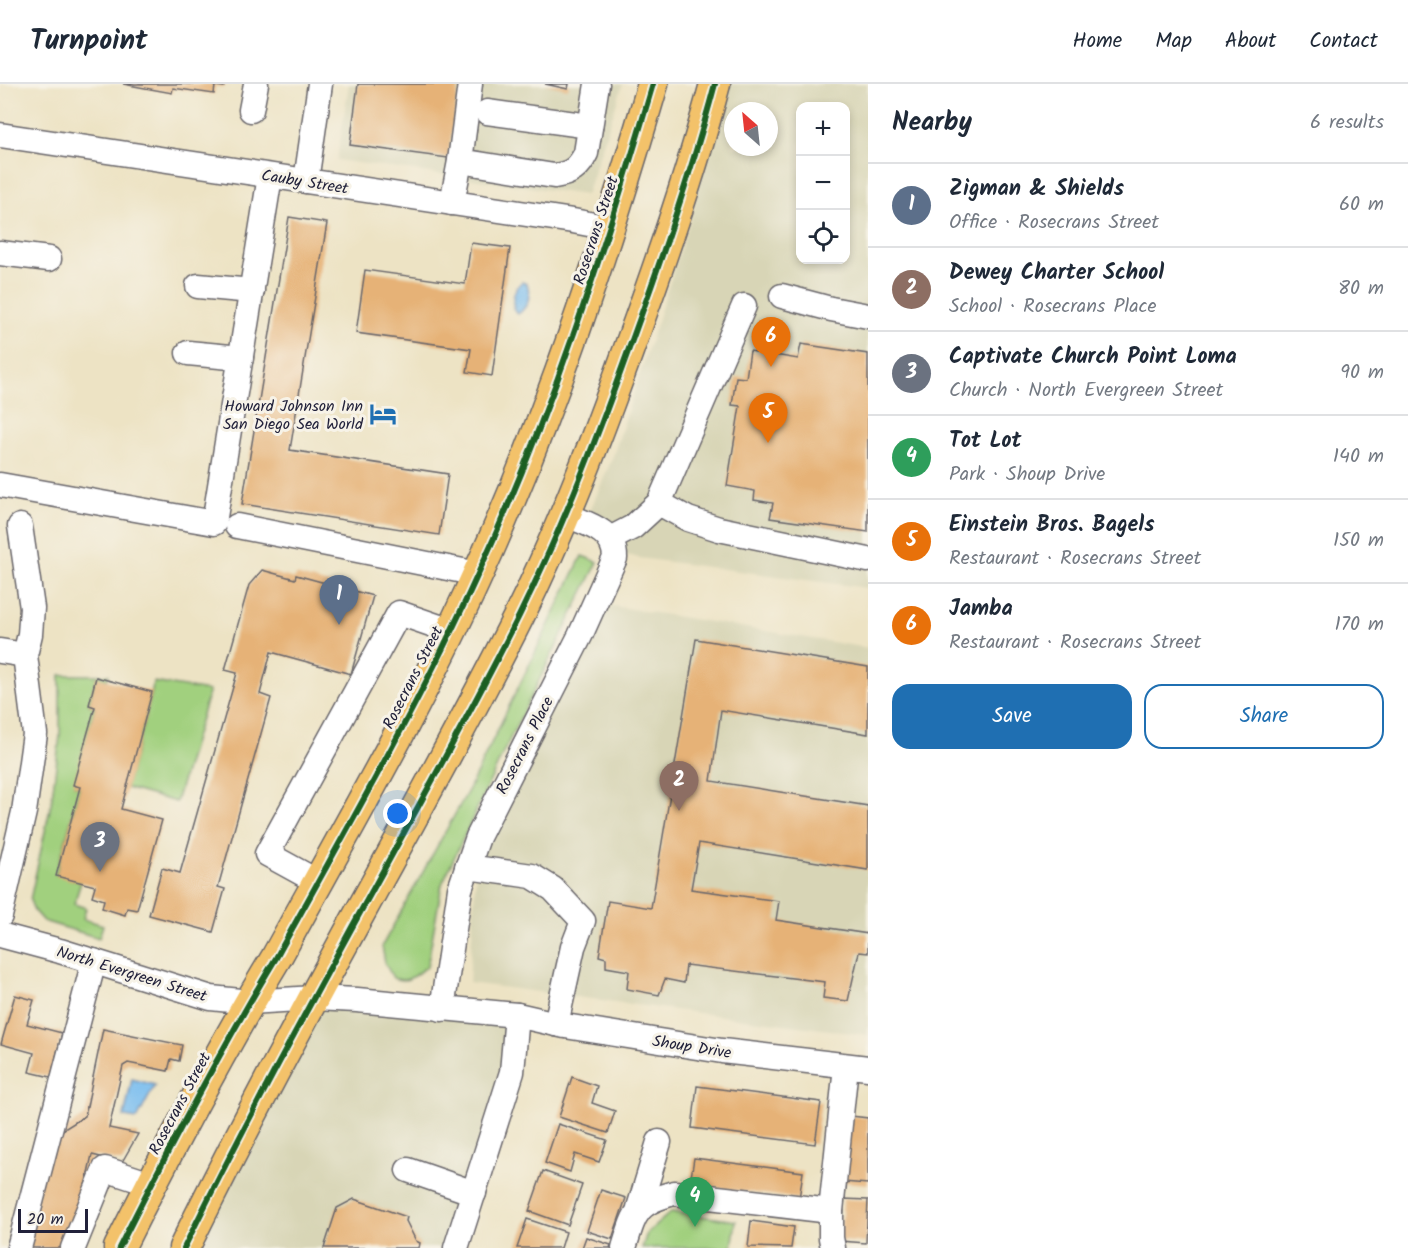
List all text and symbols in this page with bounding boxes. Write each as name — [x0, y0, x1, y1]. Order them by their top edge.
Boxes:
text: Turnpoint — [30, 19, 148, 64]
text: Home — [1073, 25, 1122, 58]
text: Map — [1155, 25, 1192, 58]
text: About — [1225, 25, 1276, 58]
text: Contact — [1309, 25, 1378, 58]
north arrow — [724, 102, 778, 156]
map controls — [796, 102, 850, 264]
button: + — [796, 102, 850, 156]
text: Nearby — [892, 102, 972, 144]
text: 6 results — [1310, 107, 1384, 139]
button: − — [796, 156, 850, 210]
street label: Cauby Street — [260, 163, 351, 202]
street label: Rosecrans Street — [567, 172, 626, 288]
text: Zigman & Shields — [949, 172, 1124, 207]
text: 1 — [908, 189, 915, 221]
text: 60 m — [1339, 189, 1384, 221]
text: Office · Rosecrans Street — [949, 207, 1159, 239]
button: locate — [796, 210, 850, 264]
text: Dewey Charter School — [949, 256, 1164, 291]
text: 2 — [906, 273, 917, 305]
text: 80 m — [1338, 273, 1384, 305]
text: School · Rosecrans Place — [949, 291, 1156, 323]
pin: 6 — [752, 318, 790, 367]
text: Captivate Church Point Loma — [949, 340, 1237, 375]
text: 3 — [906, 357, 917, 389]
text: 90 m — [1340, 357, 1384, 389]
text: Church · North Evergreen Street — [949, 375, 1223, 407]
place label: Howard Johnson Inn San Diego Sea World — [223, 394, 364, 437]
pin: 5 — [748, 394, 788, 443]
hotel icon: Howard Johnson Inn San Diego Sea World — [368, 399, 398, 429]
text: Tot Lot — [949, 424, 1021, 459]
text: 4 — [906, 441, 917, 473]
text: 140 m — [1333, 441, 1384, 473]
text: Park · Shoup Drive — [949, 459, 1105, 491]
text: Einstein Bros. Bagels — [949, 508, 1154, 543]
text: 5 — [906, 525, 917, 557]
text: 150 m — [1333, 525, 1384, 557]
text: Restaurant · Rosecrans Street — [949, 543, 1201, 575]
pin: 1 — [320, 576, 358, 625]
text: Jamba — [949, 592, 1013, 627]
text: 6 — [906, 609, 917, 641]
text: 170 m — [1335, 609, 1384, 641]
street label: Rosecrans Street — [377, 621, 450, 734]
text: Restaurant · Rosecrans Street — [949, 627, 1201, 659]
button: Save — [892, 684, 1132, 749]
button: Share — [1144, 684, 1384, 749]
street label: Rosecrans Place — [490, 692, 561, 799]
pin: 2 — [660, 762, 698, 811]
your location — [383, 799, 412, 828]
pin: 3 — [80, 822, 120, 872]
street label: North Evergreen Street — [53, 940, 211, 1009]
street label: Shoup Drive — [651, 1029, 733, 1066]
street label: Rosecrans Street — [143, 1047, 218, 1159]
pin: 4 — [676, 1178, 714, 1227]
scale bar — [18, 1206, 88, 1234]
text: 20 m — [27, 1207, 63, 1232]

